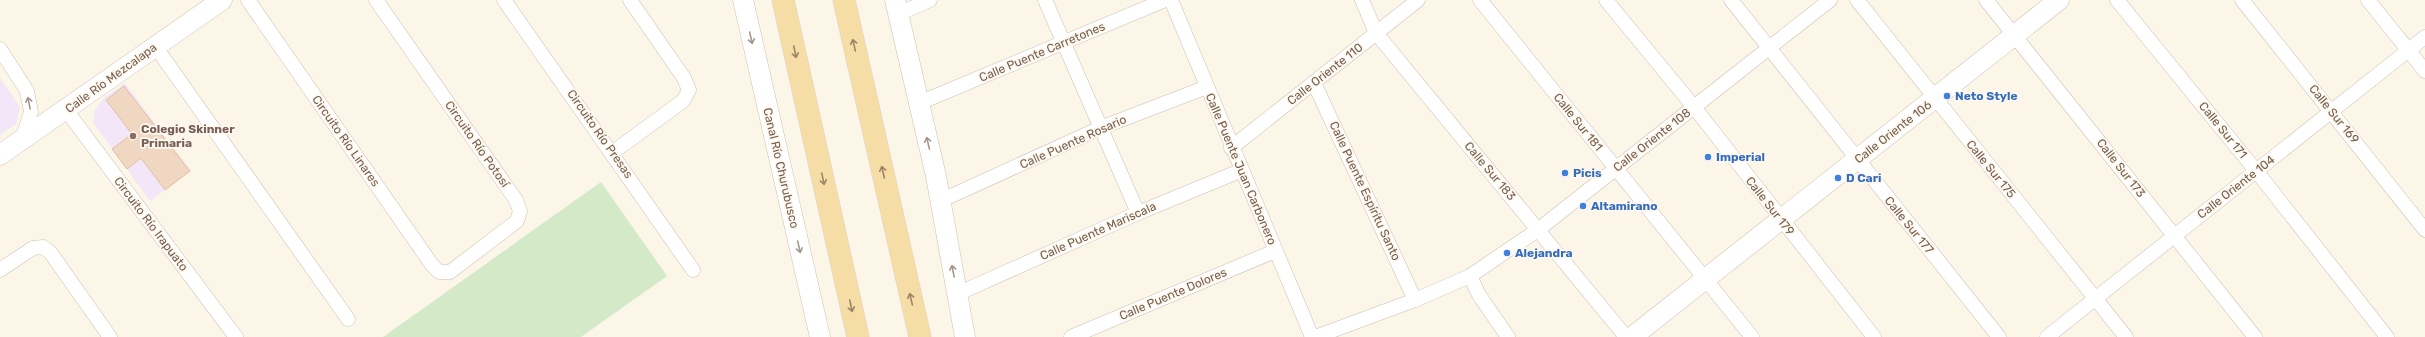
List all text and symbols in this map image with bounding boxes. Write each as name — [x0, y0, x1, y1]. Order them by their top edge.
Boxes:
street label: Calle Puente Carretones — [977, 19, 1107, 85]
one-way arrow — [748, 31, 756, 44]
one-way arrow — [850, 39, 858, 52]
street label: Calle Río Mezcalapa — [63, 40, 159, 116]
street label: Calle Oriente 110 — [1284, 40, 1366, 108]
one-way arrow — [791, 45, 799, 58]
street label: Calle Sur 169 — [2306, 82, 2362, 146]
street label: Circuito Río Presas — [564, 87, 636, 181]
place label: Neto Style — [1955, 89, 2018, 103]
street label: Calle Sur 181 — [1551, 90, 1605, 154]
street label: Calle Puente Juan Carbonero — [1203, 91, 1279, 247]
marker: Neto Style — [1942, 91, 1952, 101]
street label: Circuito Río Linares — [309, 93, 383, 189]
one-way arrow — [25, 97, 33, 110]
street label: Circuito Río Potosí — [442, 98, 513, 191]
street label: Calle Oriente 106 — [1852, 98, 1934, 166]
street label: Calle Sur 171 — [2196, 99, 2250, 161]
street label: Calle Oriente 108 — [1611, 105, 1693, 175]
street label: Canal Río Churubusco — [760, 106, 802, 230]
street label: Calle Puente Rosario — [1018, 112, 1129, 172]
street label: Calle Puente Espíritu Santo — [1327, 119, 1403, 263]
place label: Colegio Skinner Primaria — [141, 122, 235, 150]
marker: Colegio Skinner Primaria — [128, 131, 138, 141]
street label: Calle Sur 173 — [2094, 136, 2148, 200]
one-way arrow — [924, 137, 932, 150]
street label: Calle Sur 175 — [1963, 137, 2019, 201]
street label: Calle Sur 183 — [1461, 139, 1519, 203]
place label: Imperial — [1716, 150, 1765, 164]
marker: Imperial — [1703, 152, 1713, 162]
street label: Calle Oriente 104 — [2195, 152, 2278, 222]
one-way arrow — [878, 166, 886, 179]
place label: Picis — [1573, 166, 1602, 180]
marker: Picis — [1560, 168, 1570, 178]
place label: D Cari — [1846, 171, 1882, 185]
one-way arrow — [819, 172, 827, 185]
marker: D Cari — [1833, 173, 1843, 183]
street label: Circuito Río Irapuato — [111, 174, 191, 274]
street label: Calle Sur 179 — [1743, 174, 1797, 238]
street label: Calle Sur 177 — [1882, 194, 1936, 256]
street label: Calle Puente Mariscala — [1038, 199, 1158, 263]
place label: Altamirano — [1591, 199, 1658, 213]
marker: Altamirano — [1578, 201, 1588, 211]
one-way arrow — [796, 240, 804, 253]
place label: Alejandra — [1515, 246, 1573, 260]
marker: Alejandra — [1502, 248, 1512, 258]
one-way arrow — [949, 265, 957, 278]
street label: Calle Puente Dolores — [1117, 265, 1229, 323]
one-way arrow — [907, 293, 915, 306]
one-way arrow — [847, 299, 855, 312]

